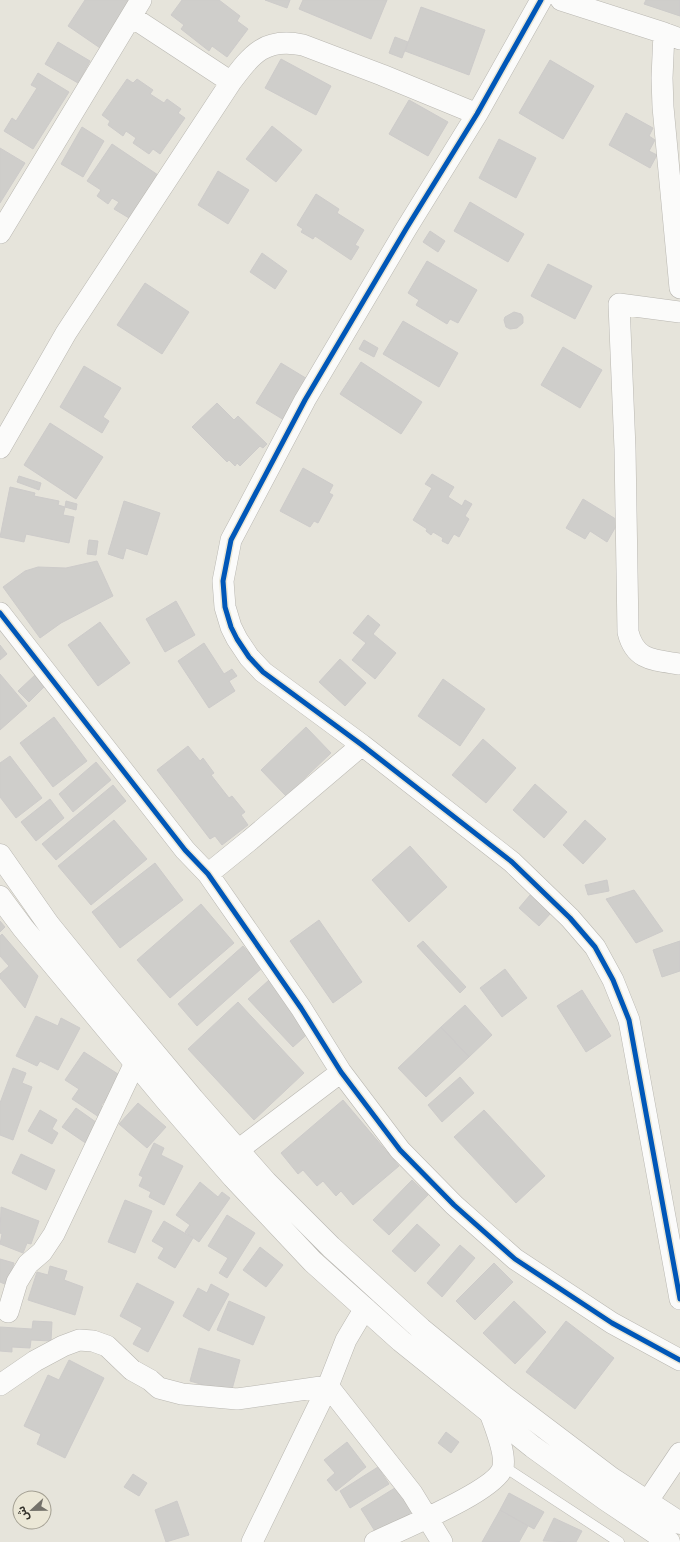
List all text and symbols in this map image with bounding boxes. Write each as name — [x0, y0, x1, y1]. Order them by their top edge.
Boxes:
north arrow — [12, 1490, 52, 1530]
text: ش — [14, 1504, 32, 1523]

